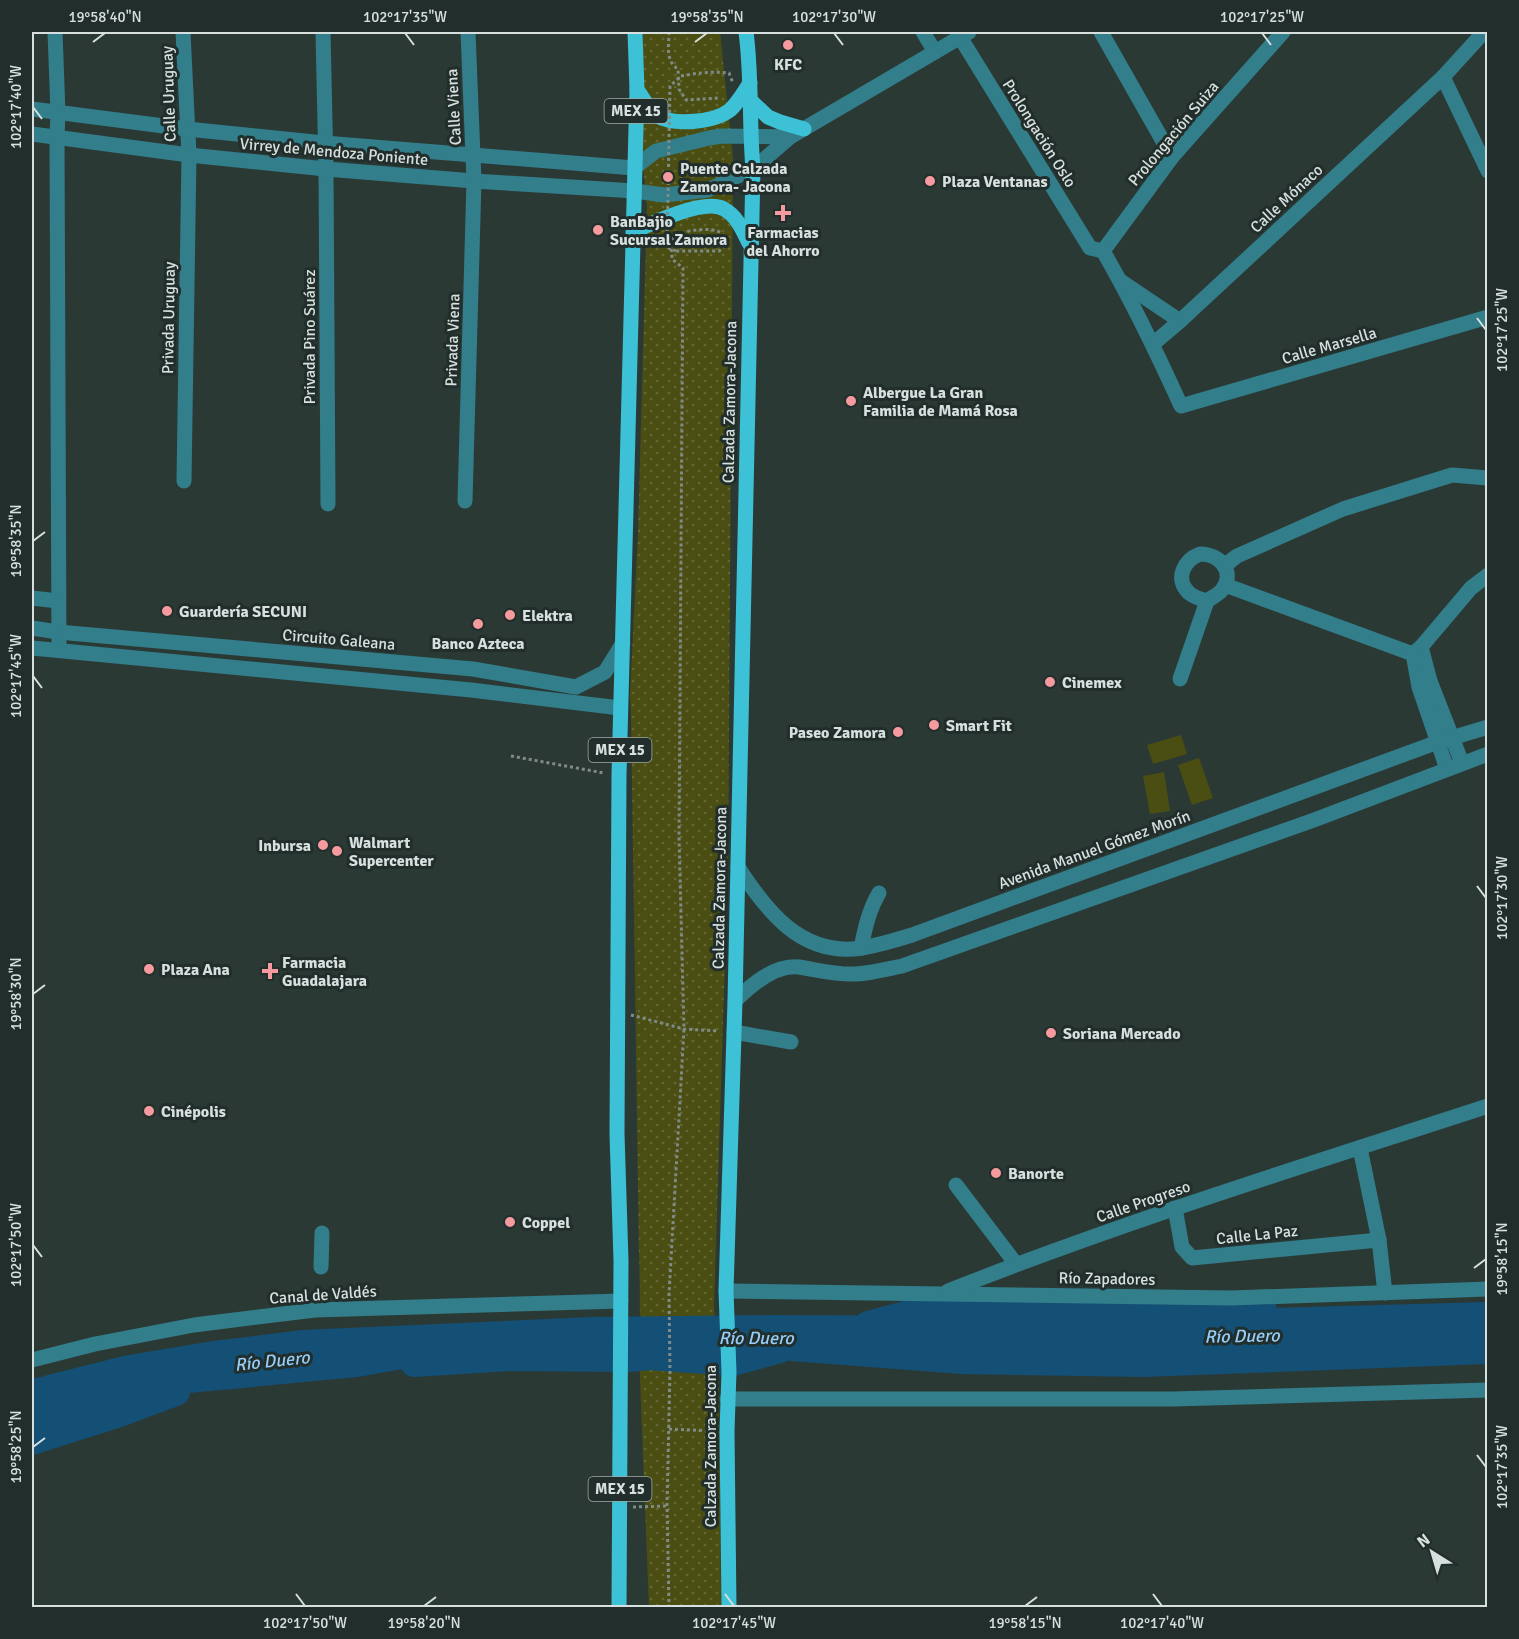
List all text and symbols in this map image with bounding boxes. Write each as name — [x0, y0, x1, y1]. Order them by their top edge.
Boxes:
text: 19°58'40"N — [68, 8, 142, 26]
text: 102°17'35"W — [363, 8, 447, 26]
text: 19°58'35"N — [670, 8, 744, 26]
text: 102°17'30"W — [792, 8, 876, 26]
text: 102°17'25"W — [1220, 8, 1304, 26]
marker: KFC — [781, 38, 795, 52]
street label: Calle Uruguay — [157, 45, 181, 142]
place label: KFC — [774, 55, 802, 75]
text: 102°17'40"W — [7, 65, 25, 149]
street label: Calle Viena — [442, 68, 466, 146]
street label: Prolongación Oslo — [998, 76, 1080, 191]
street label: Prolongación Suiza — [1124, 77, 1223, 190]
road number: MEX 15 — [604, 99, 668, 123]
street label: Virrey de Mendoza Poniente — [239, 134, 429, 170]
place label: Puente Calzada Zamora- Jacona — [680, 159, 791, 197]
street label: Calle Mónaco — [1246, 160, 1327, 237]
marker: Puente Calzada Zamora- Jacona — [661, 170, 675, 184]
place label: Plaza Ventanas — [942, 172, 1048, 192]
marker: Plaza Ventanas — [923, 174, 937, 188]
marker: Farmacias del Ahorro — [776, 206, 790, 220]
place label: BanBajio Sucursal Zamora — [610, 212, 727, 250]
marker: BanBajio Sucursal Zamora — [591, 223, 605, 237]
place label: Farmacias del Ahorro — [746, 223, 820, 261]
street label: Privada Uruguay — [158, 261, 180, 374]
street label: Privada Pino Suárez — [300, 269, 320, 405]
text: 102°17'25"W — [1493, 288, 1511, 372]
street label: Privada Viena — [441, 293, 465, 387]
street label: Calzada Zamora-Jacona — [719, 321, 741, 483]
street label: Calle Marsella — [1280, 323, 1379, 369]
place label: Albergue La Gran Familia de Mamá Rosa — [863, 383, 1018, 421]
marker: Albergue La Gran Familia de Mamá Rosa — [844, 394, 858, 408]
text: 19°58'35"N — [7, 504, 25, 578]
place label: Guardería SECUNI — [179, 602, 307, 622]
marker: Guardería SECUNI — [160, 604, 174, 618]
place label: Elektra — [522, 606, 573, 626]
marker: Elektra — [503, 608, 517, 622]
marker: Banco Azteca — [471, 617, 485, 631]
street label: Circuito Galeana — [282, 625, 396, 655]
text: 102°17'45"W — [7, 634, 25, 718]
place label: Banco Azteca — [431, 634, 525, 654]
place label: Cinemex — [1062, 673, 1122, 693]
marker: Cinemex — [1043, 675, 1057, 689]
place label: Smart Fit — [946, 716, 1012, 736]
marker: Smart Fit — [927, 718, 941, 732]
place label: Paseo Zamora — [789, 723, 886, 743]
marker: Paseo Zamora — [891, 725, 905, 739]
road number: MEX 15 — [588, 738, 652, 762]
street label: Avenida Manuel Gómez Morín — [996, 806, 1193, 894]
street label: Calzada Zamora-Jacona — [709, 807, 731, 969]
place label: Walmart Supercenter — [349, 833, 434, 871]
place label: Inbursa — [258, 836, 311, 856]
marker: Inbursa — [316, 838, 330, 852]
marker: Walmart Supercenter — [330, 844, 344, 858]
text: 102°17'30"W — [1493, 856, 1511, 940]
place label: Farmacia Guadalajara — [282, 953, 367, 991]
text: 19°58'30"N — [7, 957, 25, 1031]
place label: Plaza Ana — [161, 960, 230, 980]
marker: Plaza Ana — [142, 962, 156, 976]
marker: Farmacia Guadalajara — [263, 964, 277, 978]
place label: Soriana Mercado — [1063, 1024, 1181, 1044]
marker: Soriana Mercado — [1044, 1026, 1058, 1040]
place label: Cinépolis — [161, 1102, 226, 1122]
marker: Cinépolis — [142, 1104, 156, 1118]
place label: Banorte — [1008, 1164, 1064, 1184]
marker: Banorte — [989, 1166, 1003, 1180]
street label: Calle Progreso — [1094, 1176, 1193, 1227]
text: 102°17'50"W — [7, 1203, 25, 1287]
place label: Coppel — [522, 1213, 570, 1233]
marker: Coppel — [503, 1215, 517, 1229]
street label: Calle La Paz — [1215, 1221, 1299, 1249]
text: 19°58'15"N — [1493, 1222, 1511, 1296]
street label: Río Zapadores — [1059, 1268, 1155, 1290]
street label: Canal de Valdés — [269, 1281, 377, 1309]
water label: Río Duero — [1204, 1324, 1281, 1348]
water label: Río Duero — [718, 1327, 795, 1349]
water label: Río Duero — [233, 1346, 312, 1376]
street label: Calzada Zamora-Jacona — [701, 1365, 721, 1527]
text: 19°58'25"N — [7, 1410, 25, 1484]
text: 102°17'35"W — [1493, 1425, 1511, 1509]
road number: MEX 15 — [588, 1477, 652, 1501]
north arrow — [1402, 1522, 1462, 1582]
text: N — [1413, 1529, 1434, 1552]
text: 102°17'50"W — [263, 1614, 347, 1632]
text: 19°58'20"N — [387, 1614, 461, 1632]
text: 102°17'45"W — [692, 1614, 776, 1632]
text: 19°58'15"N — [988, 1614, 1062, 1632]
text: 102°17'40"W — [1120, 1614, 1204, 1632]

